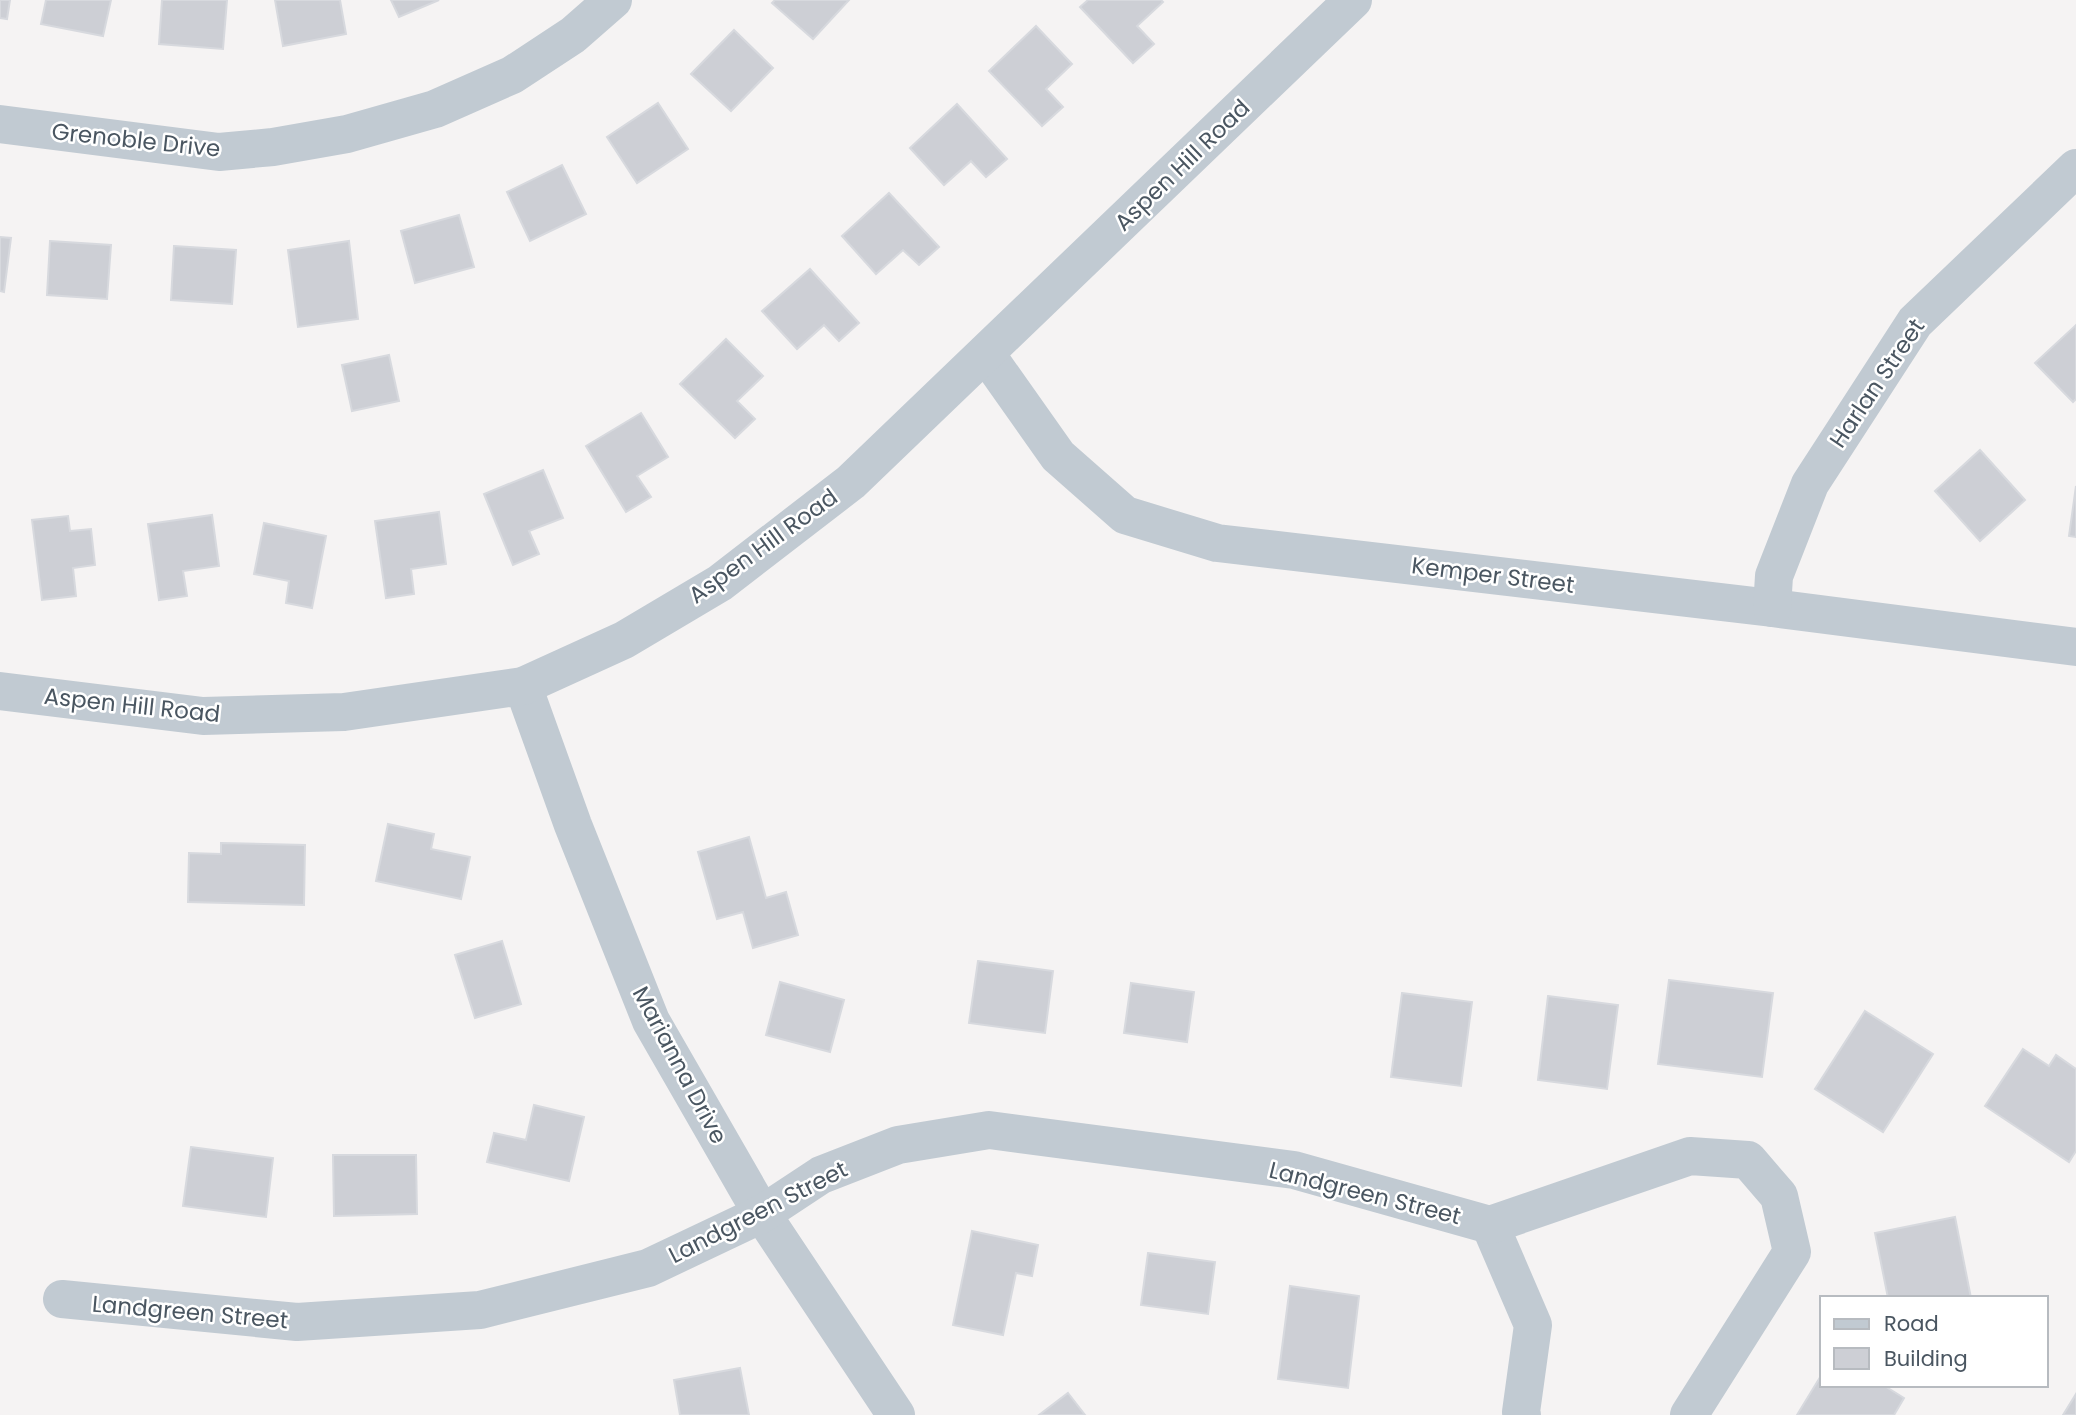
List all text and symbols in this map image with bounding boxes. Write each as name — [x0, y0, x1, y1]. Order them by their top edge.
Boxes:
street label: Aspen Hill Road — [1107, 92, 1257, 238]
street label: Grenoble Drive — [50, 115, 222, 165]
street label: Harlan Street — [1822, 312, 1932, 454]
street label: Aspen Hill Road — [682, 481, 844, 611]
street label: Kemper Street — [1410, 549, 1576, 601]
street label: Aspen Hill Road — [42, 680, 222, 730]
street label: Marianna Drive — [625, 981, 735, 1149]
street label: Landgreen Street — [663, 1153, 853, 1271]
street label: Landgreen Street — [1266, 1154, 1464, 1232]
street label: Landgreen Street — [91, 1287, 289, 1337]
legend — [1820, 1296, 2048, 1387]
text: Road — [1884, 1309, 1939, 1338]
text: Building — [1884, 1344, 1968, 1373]

